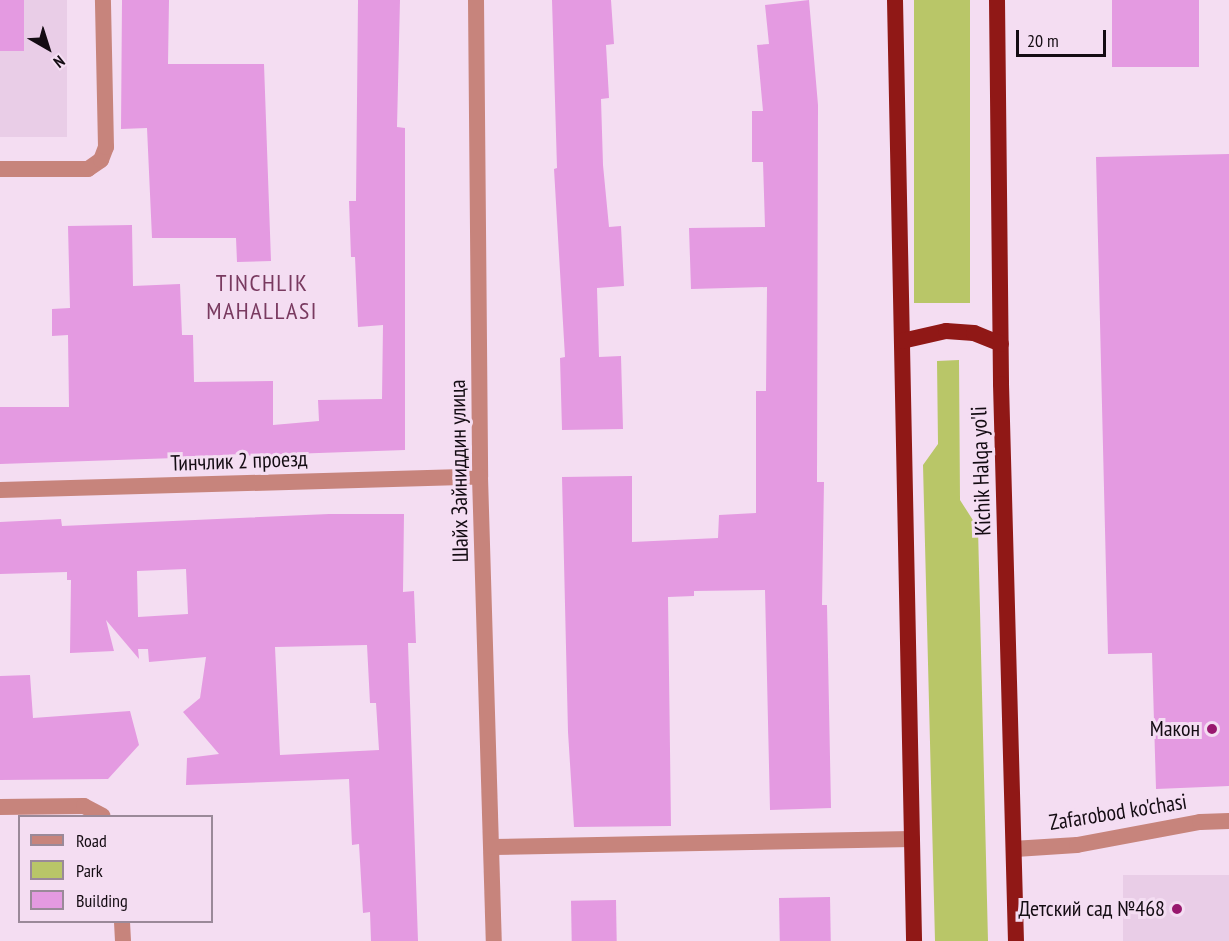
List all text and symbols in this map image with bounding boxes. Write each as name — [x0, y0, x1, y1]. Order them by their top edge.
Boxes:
north arrow — [18, 18, 78, 78]
scale bar — [1019, 18, 1109, 56]
text: 20 m — [1027, 29, 1059, 52]
text: N — [50, 51, 69, 72]
district label: TINCHLIK MAHALLASI — [206, 269, 318, 325]
street label: Шайх Зайниддин улица — [444, 379, 474, 563]
street label: Kichik Halqa yo'li — [966, 405, 996, 537]
street label: Тинчлик 2 проезд — [170, 445, 308, 477]
place label: Макон — [1150, 716, 1200, 742]
marker: Макон — [1205, 722, 1219, 736]
street label: Zafarobod ko'chasi — [1047, 788, 1189, 836]
legend — [18, 815, 213, 923]
text: Road — [76, 829, 107, 852]
text: Park — [76, 859, 103, 882]
text: Building — [76, 889, 128, 912]
place label: Детский сад №468 — [1018, 896, 1165, 922]
marker: Детский сад №468 — [1170, 902, 1184, 916]

